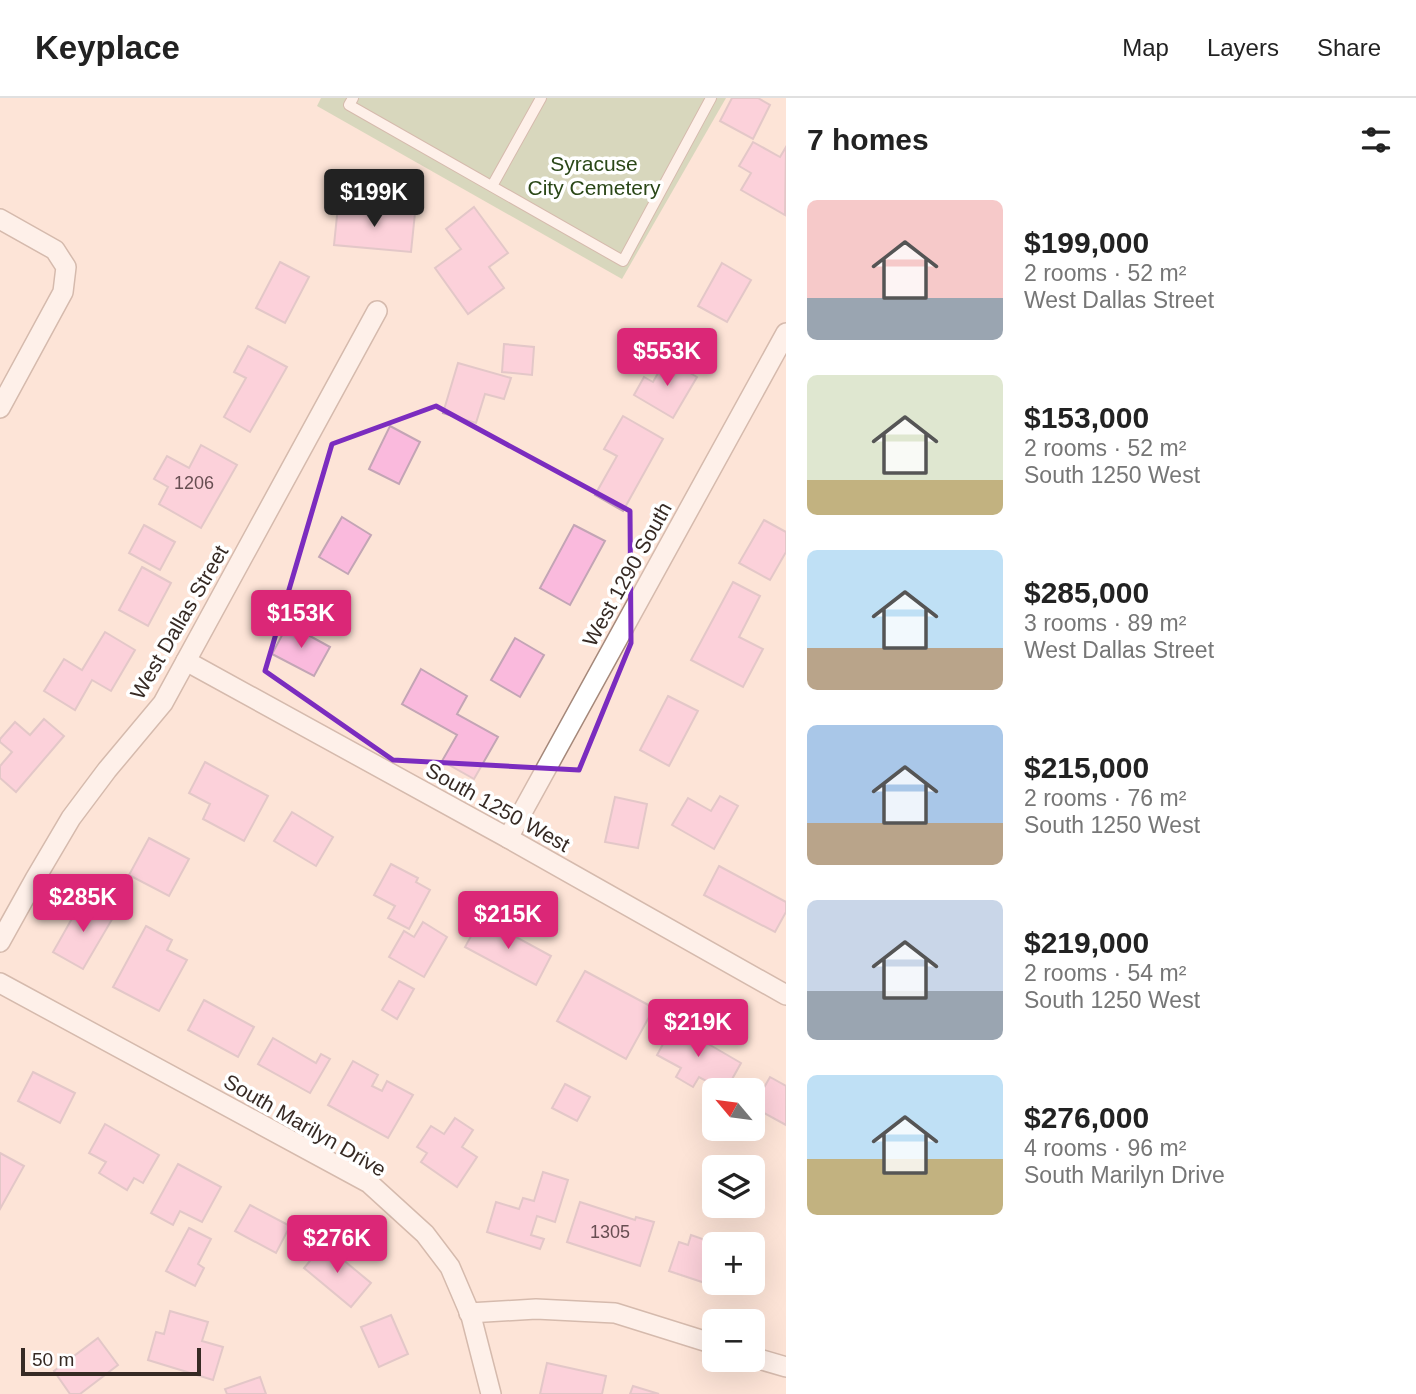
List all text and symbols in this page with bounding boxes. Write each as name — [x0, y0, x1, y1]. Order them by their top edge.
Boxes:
text: Keyplace — [35, 29, 180, 66]
text: Map — [1122, 34, 1169, 61]
text: Layers — [1207, 34, 1279, 61]
text: Share — [1317, 34, 1381, 61]
icon: filters — [1357, 121, 1395, 159]
text: 7 homes — [807, 123, 929, 156]
park label: Syracuse City Cemetery — [527, 152, 661, 199]
pin: $199K — [325, 170, 423, 229]
text: $199K — [340, 179, 408, 205]
text: $199,000 — [1024, 226, 1149, 259]
icon: home — [863, 228, 947, 312]
text: 2 rooms · 52 m² — [1024, 260, 1186, 286]
text: West Dallas Street — [1024, 287, 1214, 313]
pin: $553K — [618, 328, 716, 388]
text: $553K — [633, 338, 701, 364]
text: $153,000 — [1024, 401, 1149, 434]
icon: home — [863, 403, 947, 487]
text: 2 rooms · 52 m² — [1024, 435, 1186, 461]
text: South 1250 West — [1024, 462, 1200, 488]
house number: 1206 — [174, 473, 214, 493]
street label: West 1290 South — [578, 498, 676, 650]
street label: West Dallas Street — [126, 541, 232, 703]
text: $285,000 — [1024, 576, 1149, 609]
icon: home — [863, 578, 947, 662]
pin: $153K — [252, 590, 350, 650]
text: $153K — [267, 600, 335, 626]
text: 3 rooms · 89 m² — [1024, 610, 1186, 636]
text: West Dallas Street — [1024, 637, 1214, 663]
text: $215,000 — [1024, 751, 1149, 784]
icon: home — [863, 753, 947, 837]
street label: South 1250 West — [422, 758, 574, 856]
text: 2 rooms · 76 m² — [1024, 785, 1186, 811]
text: South 1250 West — [1024, 812, 1200, 838]
pin: $285K — [34, 874, 132, 934]
text: $285K — [49, 884, 117, 910]
pin: $215K — [459, 892, 557, 951]
text: $215K — [474, 901, 542, 927]
text: $219,000 — [1024, 926, 1149, 959]
icon: home — [863, 928, 947, 1012]
text: 2 rooms · 54 m² — [1024, 960, 1186, 986]
text: South 1250 West — [1024, 987, 1200, 1013]
pin: $219K — [649, 1000, 747, 1059]
text: $219K — [664, 1009, 732, 1035]
street label: South Marilyn Drive — [220, 1069, 390, 1181]
north arrow — [702, 1078, 765, 1141]
map controls — [702, 1078, 765, 1372]
text: $276,000 — [1024, 1101, 1149, 1134]
icon: home — [863, 1103, 947, 1187]
text: 4 rooms · 96 m² — [1024, 1135, 1186, 1161]
button: layers — [702, 1155, 765, 1218]
text: South Marilyn Drive — [1024, 1162, 1225, 1188]
pin: $276K — [288, 1216, 386, 1275]
house number: 1305 — [590, 1222, 630, 1242]
text: $276K — [303, 1225, 371, 1251]
button: + — [702, 1232, 765, 1295]
button: − — [702, 1309, 765, 1372]
scale bar — [21, 1345, 201, 1377]
text: 50 m — [32, 1349, 74, 1370]

